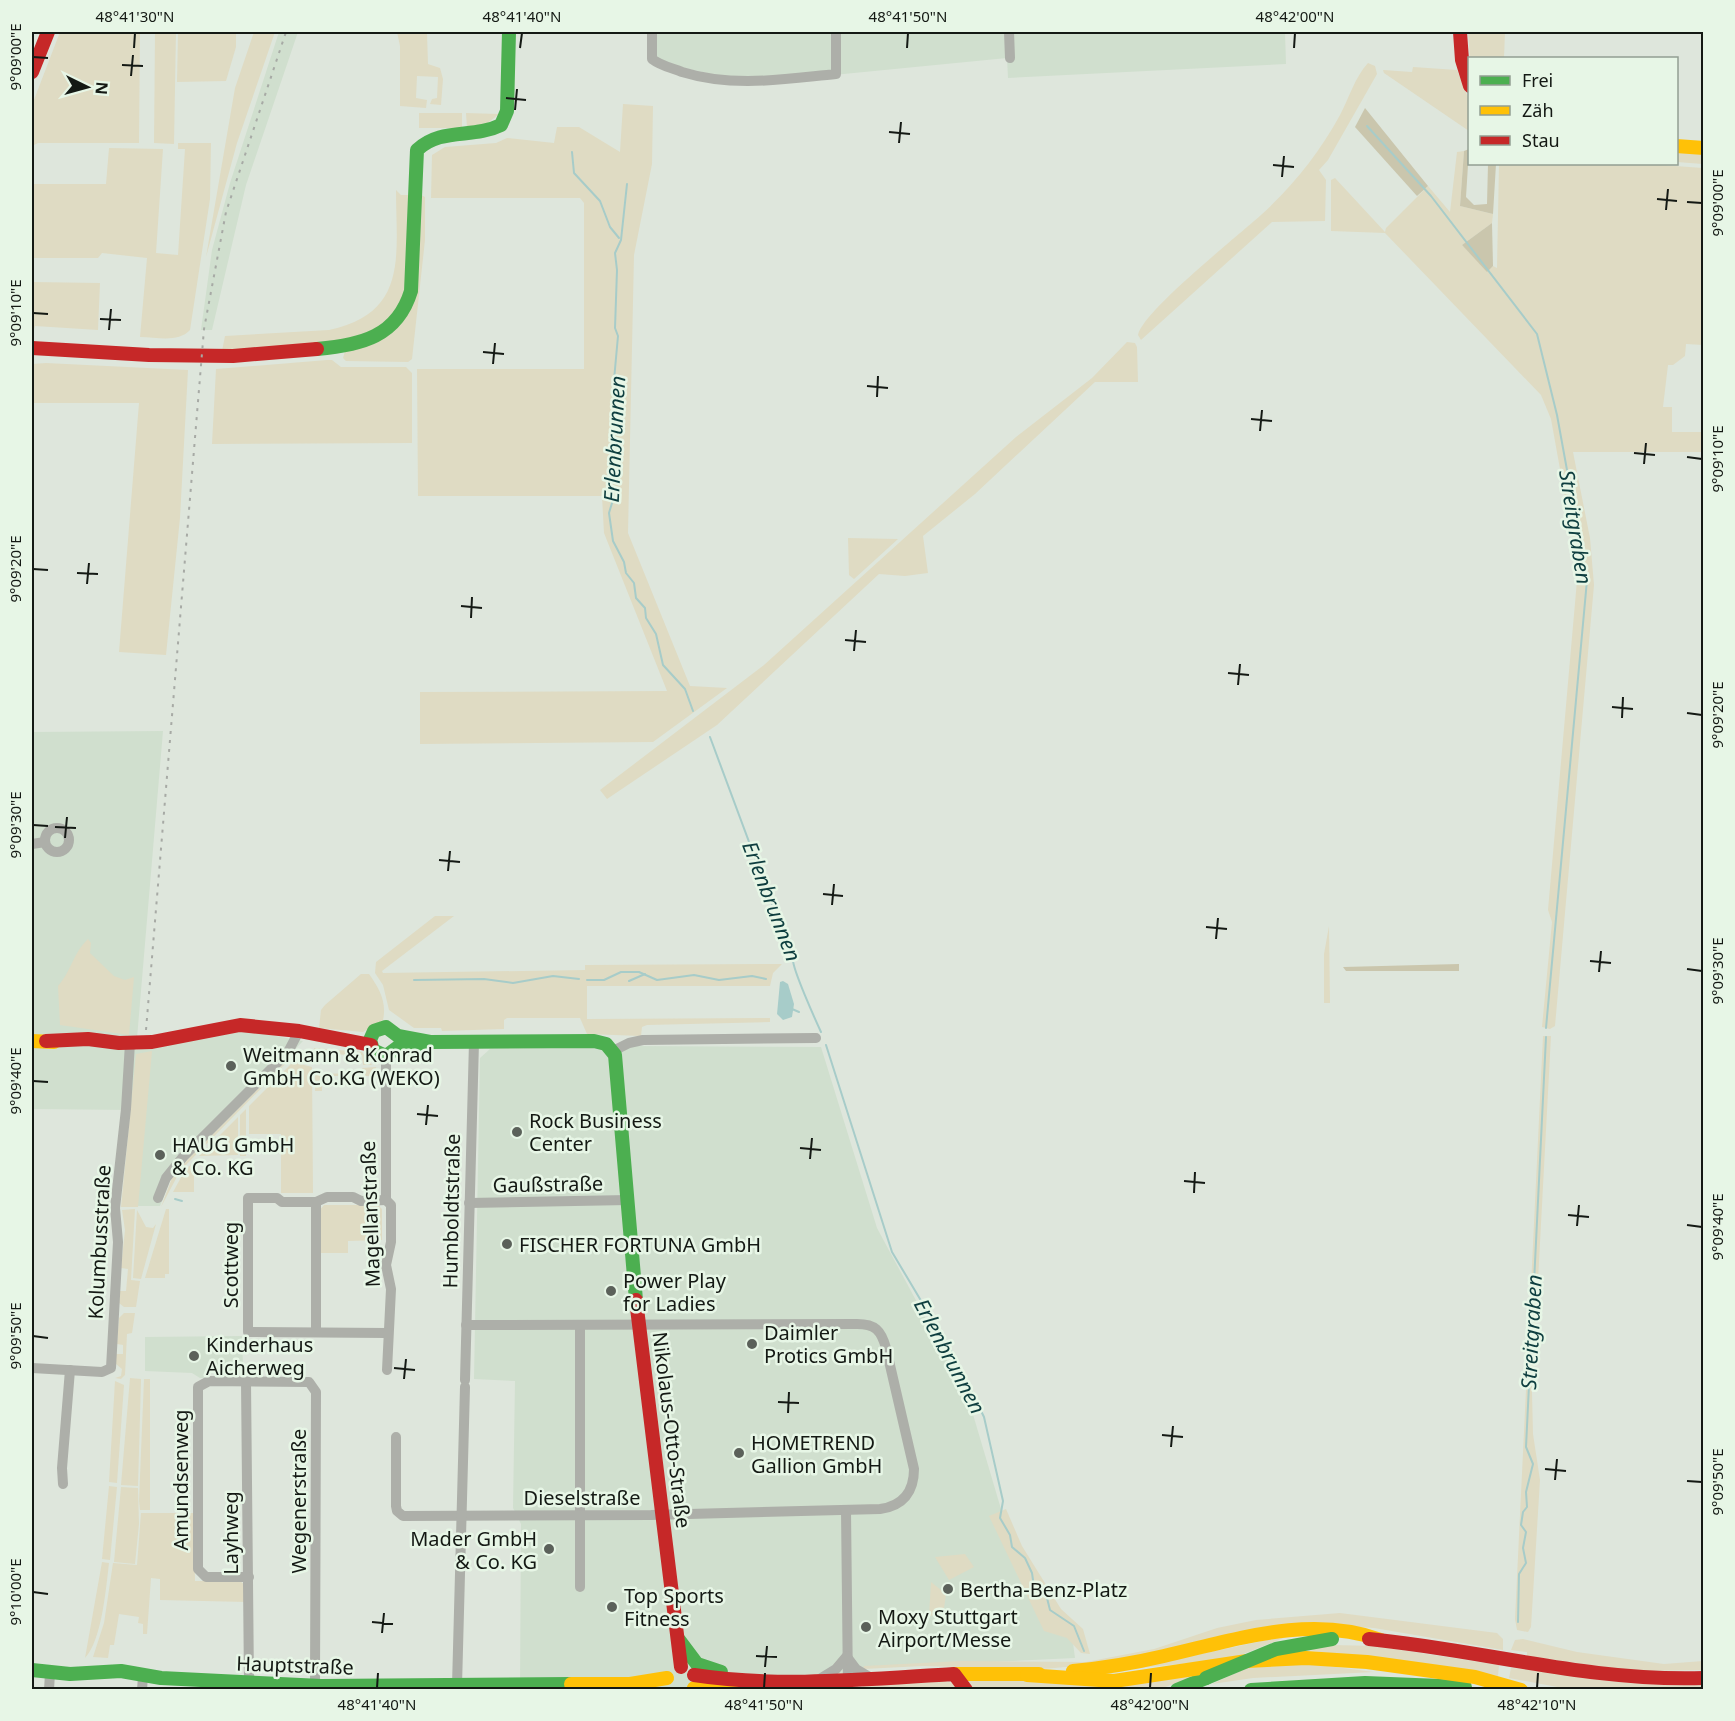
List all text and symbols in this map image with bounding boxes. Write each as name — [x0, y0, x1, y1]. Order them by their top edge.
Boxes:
text: 48°41'30"N — [96, 6, 174, 26]
text: 48°41'40"N — [483, 6, 561, 26]
text: 48°41'50"N — [869, 6, 947, 26]
text: 48°42'00"N — [1256, 6, 1334, 26]
text: 9°09'00"E — [5, 23, 25, 91]
north arrow — [57, 57, 117, 117]
legend — [1468, 57, 1678, 165]
text: Frei — [1522, 68, 1553, 92]
text: N — [90, 81, 113, 96]
text: Zäh — [1522, 98, 1554, 122]
text: Stau — [1522, 128, 1560, 152]
text: 9°09'00"E — [1707, 169, 1727, 237]
text: 9°09'10"E — [5, 279, 25, 347]
water label: Erlenbrunnen — [597, 375, 631, 503]
text: 9°09'10"E — [1707, 425, 1727, 493]
water label: Streitgraben — [1553, 468, 1599, 586]
text: 9°09'20"E — [5, 535, 25, 603]
text: 9°09'20"E — [1707, 681, 1727, 749]
text: 9°09'30"E — [5, 791, 25, 859]
water label: Erlenbrunnen — [736, 837, 808, 965]
text: 9°09'30"E — [1707, 937, 1727, 1005]
place label: Weitmann & Konrad GmbH Co.KG (WEKO) — [243, 1041, 440, 1091]
text: 9°09'40"E — [5, 1047, 25, 1115]
marker: Weitmann & Konrad GmbH Co.KG (WEKO) — [224, 1059, 238, 1073]
place label: Rock Business Center — [529, 1107, 662, 1157]
marker: Rock Business Center — [510, 1125, 524, 1139]
place label: HAUG GmbH & Co. KG — [172, 1131, 294, 1181]
street label: Humboldtstraße — [436, 1133, 466, 1289]
street label: Magellanstraße — [354, 1140, 386, 1288]
marker: HAUG GmbH & Co. KG — [153, 1148, 167, 1162]
street label: Kolumbusstraße — [81, 1164, 117, 1320]
street label: Gaußstraße — [492, 1170, 604, 1198]
text: 9°09'40"E — [1707, 1193, 1727, 1261]
street label: Scottweg — [217, 1222, 244, 1308]
place label: FISCHER FORTUNA GmbH — [519, 1231, 761, 1258]
marker: FISCHER FORTUNA GmbH — [500, 1237, 514, 1251]
place label: Power Play for Ladies — [623, 1267, 727, 1317]
water label: Streitgraben — [1514, 1274, 1548, 1390]
marker: Power Play for Ladies — [604, 1284, 618, 1298]
water label: Erlenbrunnen — [908, 1293, 992, 1419]
text: 9°09'50"E — [5, 1302, 25, 1370]
place label: Daimler Protics GmbH — [764, 1319, 893, 1369]
street label: Nikolaus-Otto-Straße — [647, 1330, 697, 1530]
place label: Kinderhaus Aicherweg — [206, 1331, 313, 1381]
marker: Daimler Protics GmbH — [745, 1337, 759, 1351]
marker: Kinderhaus Aicherweg — [187, 1349, 201, 1363]
street label: Amundsenweg — [167, 1409, 194, 1551]
street label: Wegenerstraße — [285, 1429, 312, 1573]
place label: HOMETREND Gallion GmbH — [751, 1429, 882, 1479]
marker: HOMETREND Gallion GmbH — [732, 1446, 746, 1460]
text: 9°09'50"E — [1707, 1448, 1727, 1516]
street label: Dieselstraße — [524, 1484, 640, 1511]
street label: Layhweg — [217, 1491, 244, 1575]
place label: Mader GmbH & Co. KG — [410, 1525, 537, 1575]
marker: Mader GmbH & Co. KG — [542, 1542, 556, 1556]
text: 9°10'00"E — [5, 1558, 25, 1626]
place label: Bertha-Benz-Platz — [960, 1576, 1127, 1603]
place label: Top Sports Fitness — [624, 1582, 724, 1632]
marker: Bertha-Benz-Platz — [941, 1582, 955, 1596]
marker: Top Sports Fitness — [605, 1600, 619, 1614]
place label: Moxy Stuttgart Airport/Messe — [878, 1603, 1018, 1653]
marker: Moxy Stuttgart Airport/Messe — [859, 1620, 873, 1634]
street label: Hauptstraße — [236, 1649, 354, 1681]
text: 48°41'40"N — [338, 1694, 416, 1714]
text: 48°41'50"N — [725, 1694, 803, 1714]
text: 48°42'00"N — [1111, 1694, 1189, 1714]
text: 48°42'10"N — [1498, 1694, 1576, 1714]

